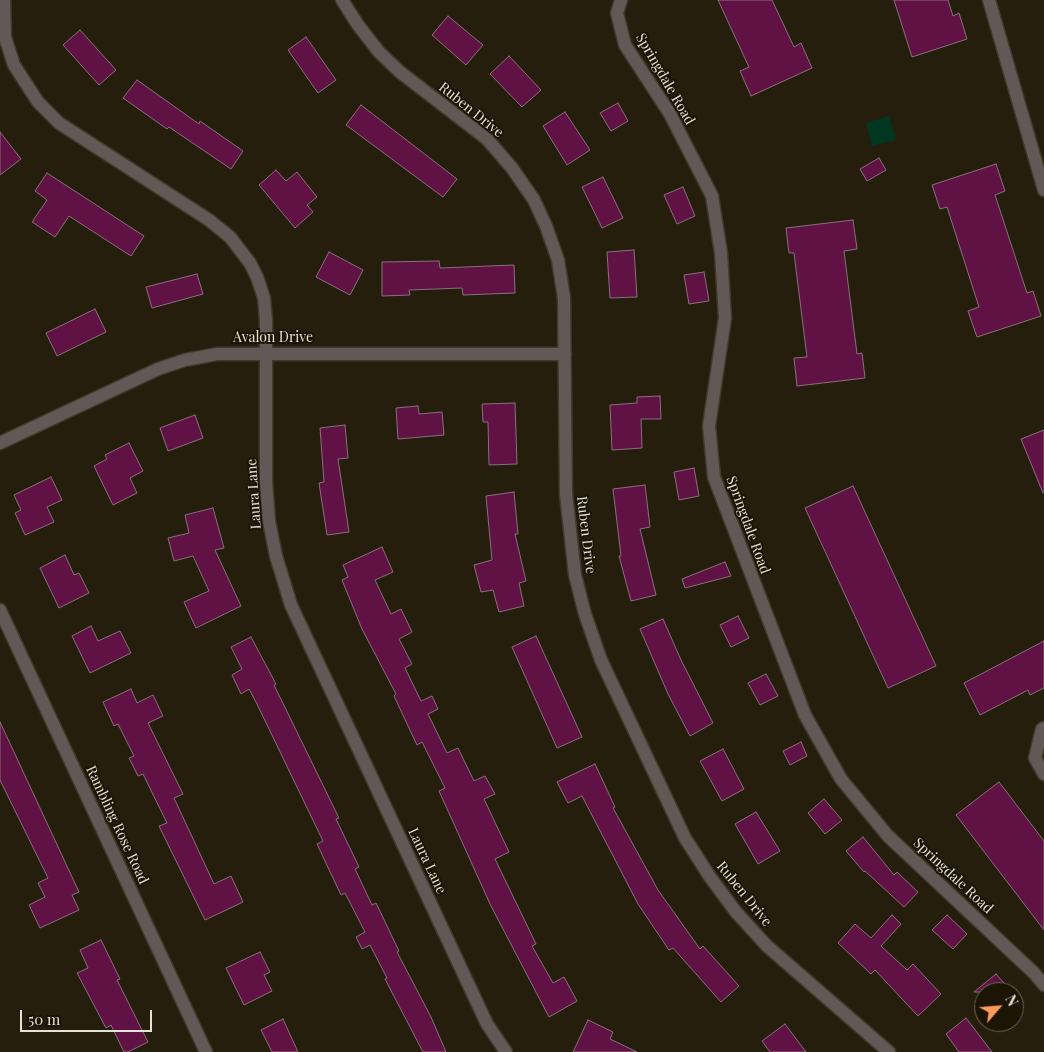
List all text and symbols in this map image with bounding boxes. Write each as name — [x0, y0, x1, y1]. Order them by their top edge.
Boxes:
street label: Springdale Road — [632, 30, 698, 128]
street label: Ruben Drive — [435, 79, 507, 141]
street label: Avalon Drive — [233, 330, 313, 346]
street label: Laura Lane — [243, 458, 265, 530]
street label: Springdale Road — [723, 474, 773, 576]
street label: Ruben Drive — [573, 495, 599, 575]
street label: Rambling Rose Road — [82, 763, 152, 887]
street label: Laura Lane — [404, 825, 450, 897]
street label: Springdale Road — [910, 835, 996, 917]
street label: Ruben Drive — [713, 858, 775, 930]
north arrow — [974, 982, 1024, 1032]
text: N — [1001, 992, 1023, 1009]
scale bar — [22, 1000, 155, 1032]
text: 50 m — [28, 1009, 60, 1029]

